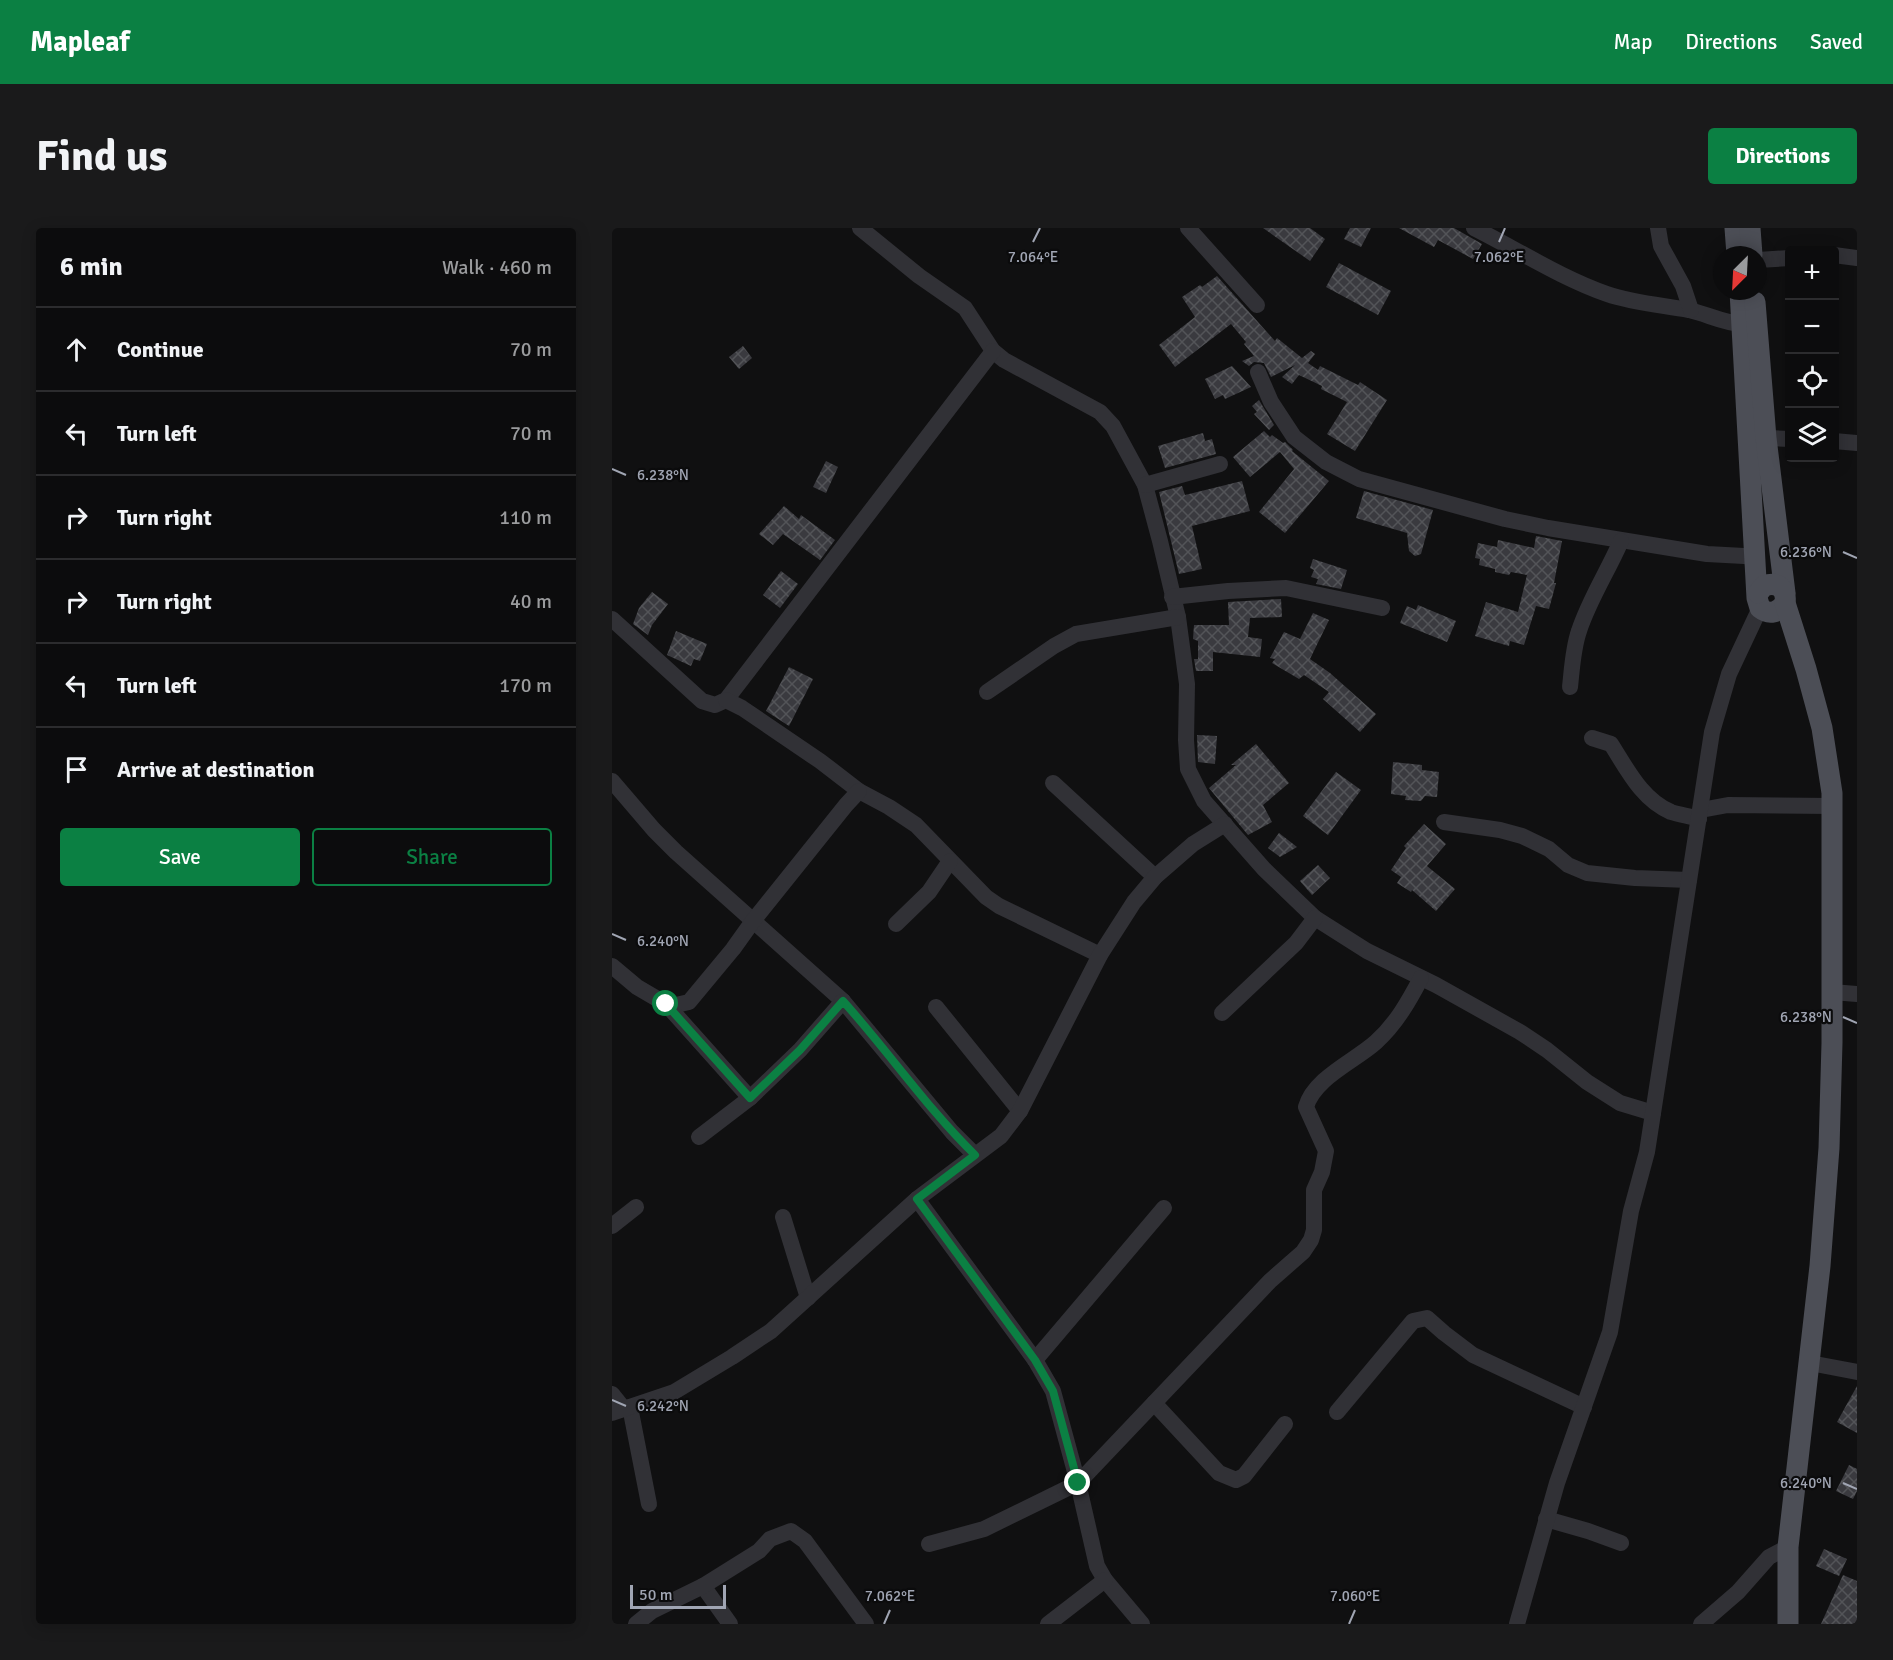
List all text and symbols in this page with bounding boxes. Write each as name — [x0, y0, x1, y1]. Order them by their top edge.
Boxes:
text: Mapleaf — [30, 25, 130, 59]
text: Map — [1614, 29, 1652, 55]
text: Directions — [1685, 29, 1777, 55]
text: Saved — [1810, 29, 1863, 55]
button: Directions — [1708, 128, 1857, 184]
text: Find us — [36, 131, 167, 182]
north arrow — [1713, 246, 1767, 300]
map controls — [1785, 246, 1839, 462]
button: + — [1785, 246, 1839, 300]
text: 7.064°E — [1008, 248, 1058, 266]
text: 7.062°E — [1474, 248, 1524, 266]
text: 6 min — [60, 251, 123, 283]
text: Walk · 460 m — [442, 255, 552, 280]
button: − — [1785, 300, 1839, 354]
icon: ahead — [60, 333, 93, 366]
text: Continue — [117, 336, 204, 363]
text: 70 m — [510, 337, 552, 362]
button: locate — [1785, 354, 1839, 408]
button: layers — [1785, 408, 1839, 462]
icon: left — [60, 417, 93, 450]
text: Turn left — [117, 420, 197, 447]
text: 70 m — [510, 421, 552, 446]
text: 6.238°N — [637, 466, 689, 484]
icon: right — [60, 501, 93, 534]
text: Turn right — [117, 504, 212, 531]
text: 110 m — [499, 505, 552, 530]
text: 6.236°N — [1780, 543, 1832, 561]
icon: right — [60, 585, 93, 618]
text: Turn right — [117, 588, 212, 615]
text: 40 m — [510, 589, 552, 614]
icon: left — [60, 669, 93, 702]
text: Turn left — [117, 672, 197, 699]
text: 170 m — [499, 673, 552, 698]
icon: arrive — [60, 753, 93, 786]
text: Arrive at destination — [117, 756, 314, 783]
button: Save — [60, 828, 300, 886]
button: Share — [312, 828, 552, 886]
text: 6.240°N — [637, 932, 689, 950]
route start — [652, 990, 678, 1016]
text: 6.238°N — [1780, 1008, 1832, 1026]
text: 6.242°N — [637, 1397, 689, 1415]
route end — [1064, 1469, 1090, 1495]
text: 6.240°N — [1780, 1474, 1832, 1492]
scale bar — [630, 1582, 726, 1610]
text: 50 m — [639, 1585, 673, 1605]
text: 7.062°E — [865, 1587, 915, 1605]
text: 7.060°E — [1330, 1587, 1380, 1605]

